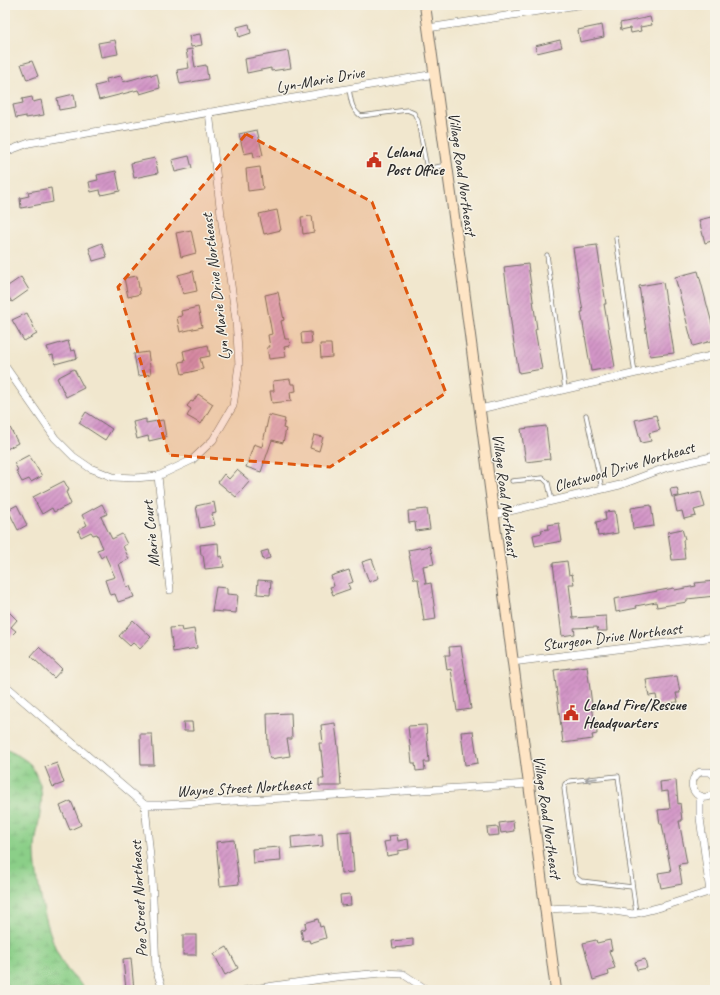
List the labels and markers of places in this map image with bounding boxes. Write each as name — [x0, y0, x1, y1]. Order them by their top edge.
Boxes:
place label: Leland Post Office — [386, 142, 445, 180]
public building icon: Leland Post Office — [365, 151, 383, 169]
place label: Leland Fire/Rescue Headquarters — [583, 695, 688, 733]
public building icon: Leland Fire/Rescue Headquarters — [562, 704, 580, 722]

